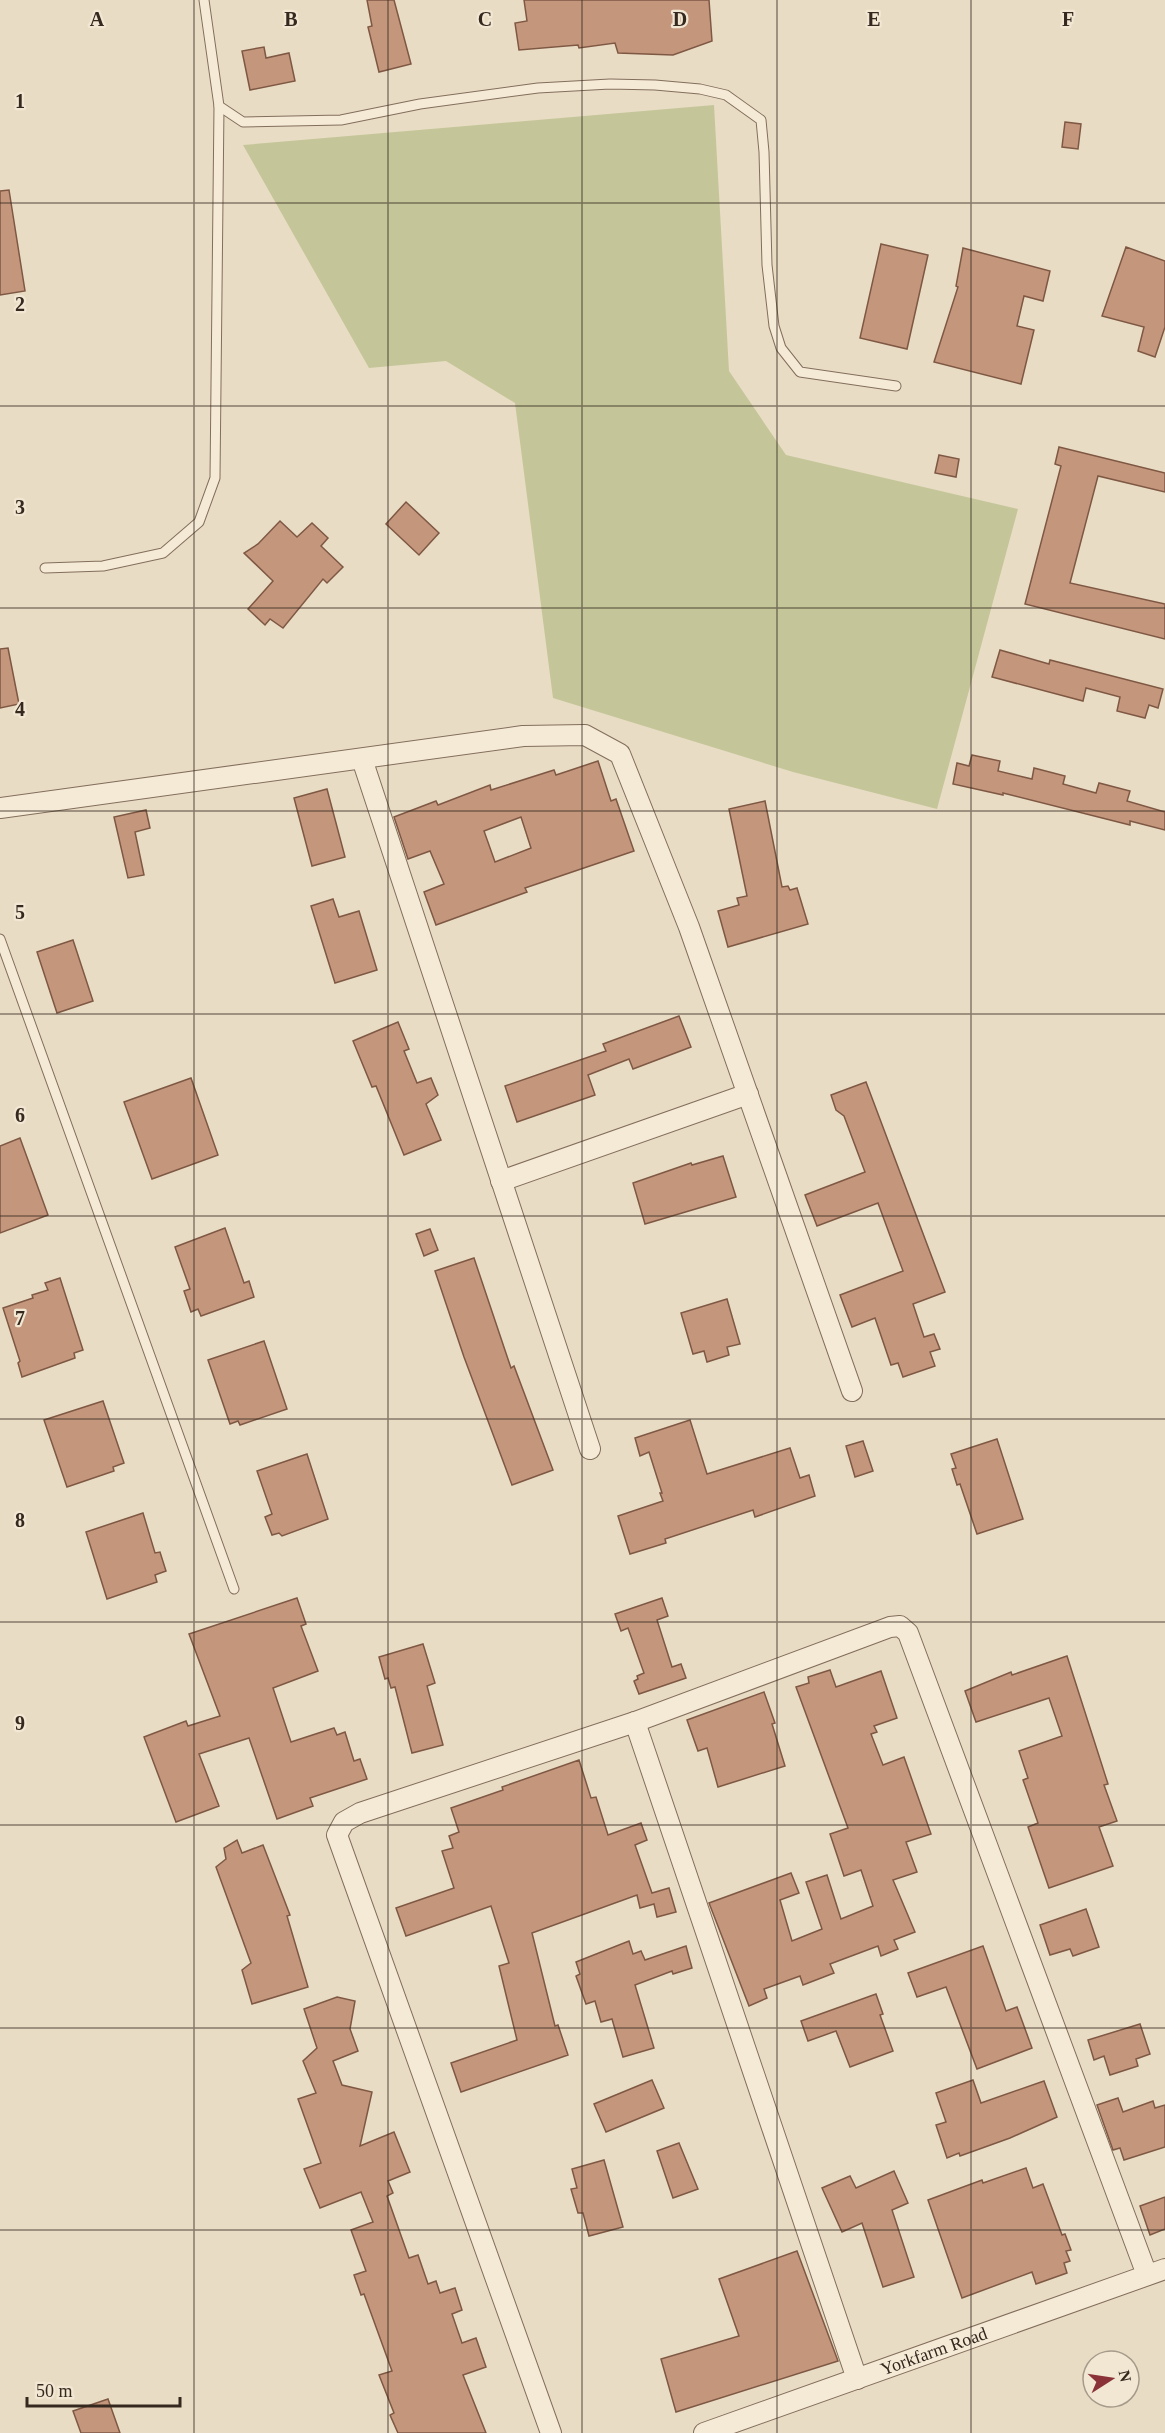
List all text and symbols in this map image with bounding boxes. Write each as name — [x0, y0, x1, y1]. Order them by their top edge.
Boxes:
text: A — [90, 8, 105, 30]
text: B — [284, 8, 298, 30]
text: C — [478, 8, 492, 30]
text: D — [673, 8, 687, 30]
text: E — [867, 8, 881, 30]
text: F — [1062, 8, 1074, 30]
text: 1 — [15, 90, 25, 112]
text: 2 — [15, 293, 25, 315]
text: 3 — [15, 496, 25, 518]
text: 4 — [15, 698, 25, 720]
text: 5 — [15, 901, 25, 923]
text: 6 — [15, 1104, 25, 1126]
text: 7 — [15, 1307, 25, 1329]
text: 8 — [15, 1509, 25, 1531]
text: 9 — [15, 1712, 25, 1734]
street label: Yorkfarm Road — [878, 2323, 990, 2379]
north arrow — [1081, 2349, 1141, 2409]
text: N — [1116, 2369, 1135, 2384]
scale bar — [27, 2370, 180, 2408]
text: 50 m — [36, 2381, 73, 2401]

